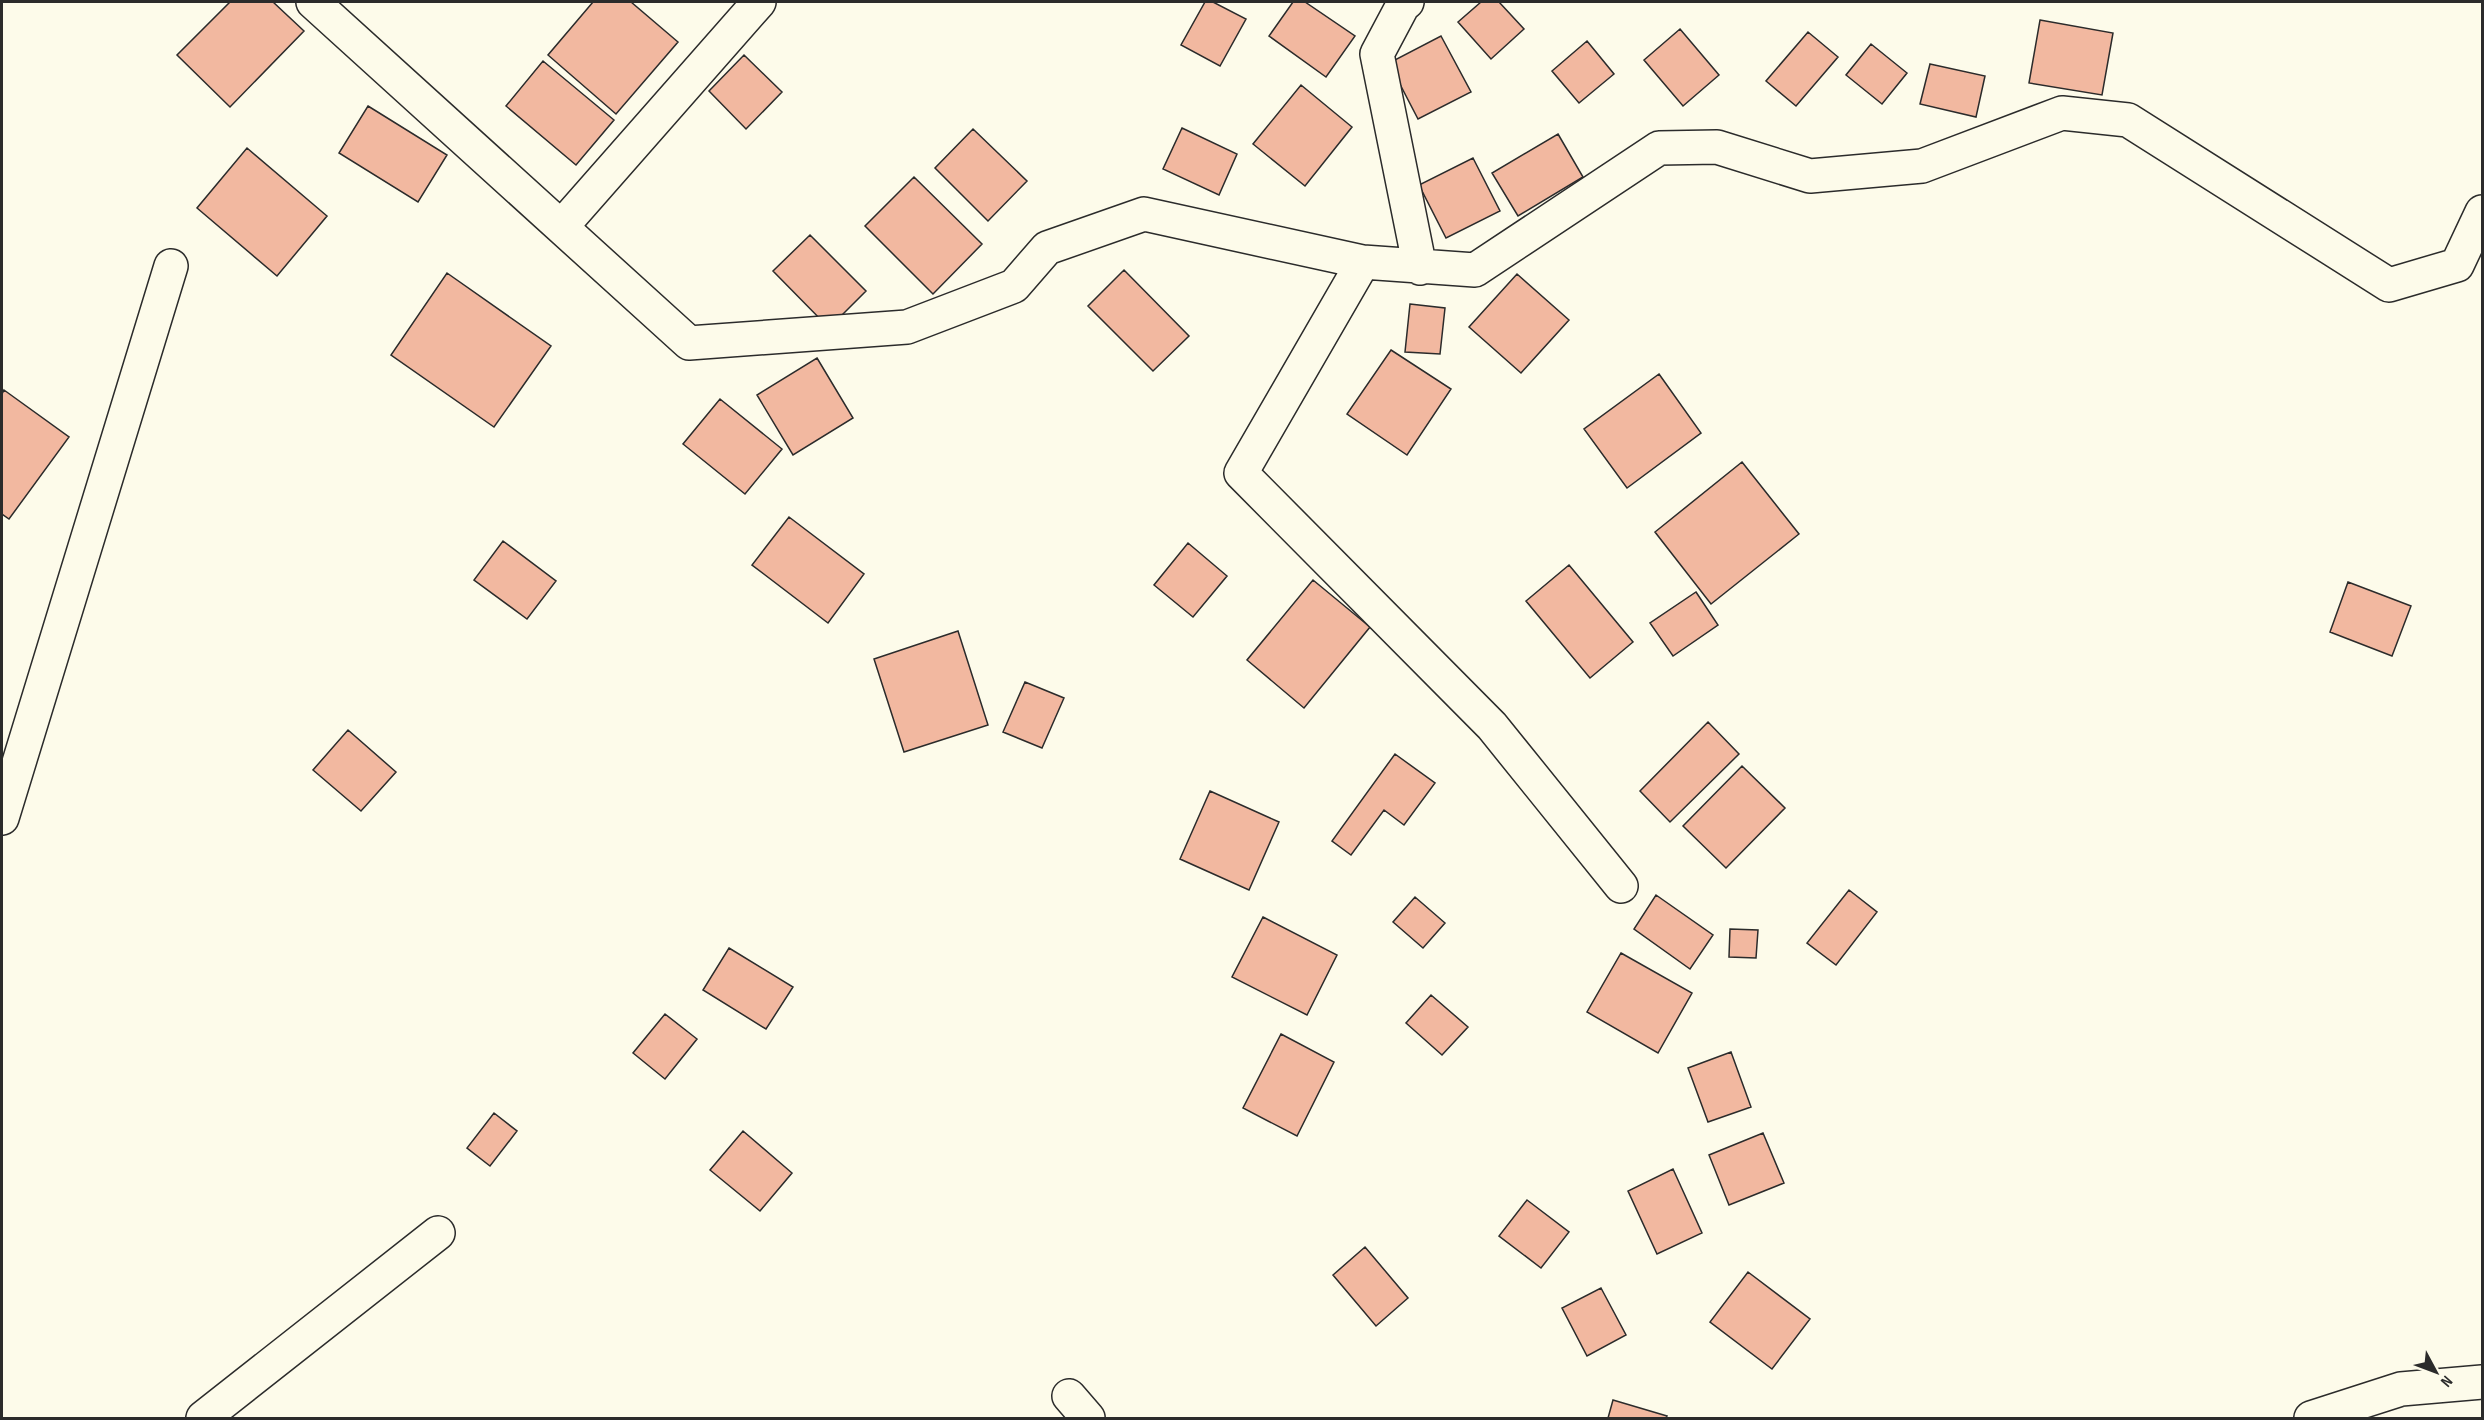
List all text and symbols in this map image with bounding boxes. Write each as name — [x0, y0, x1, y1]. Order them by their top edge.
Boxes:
north arrow — [2406, 1342, 2466, 1402]
text: N — [2436, 1371, 2456, 1390]

